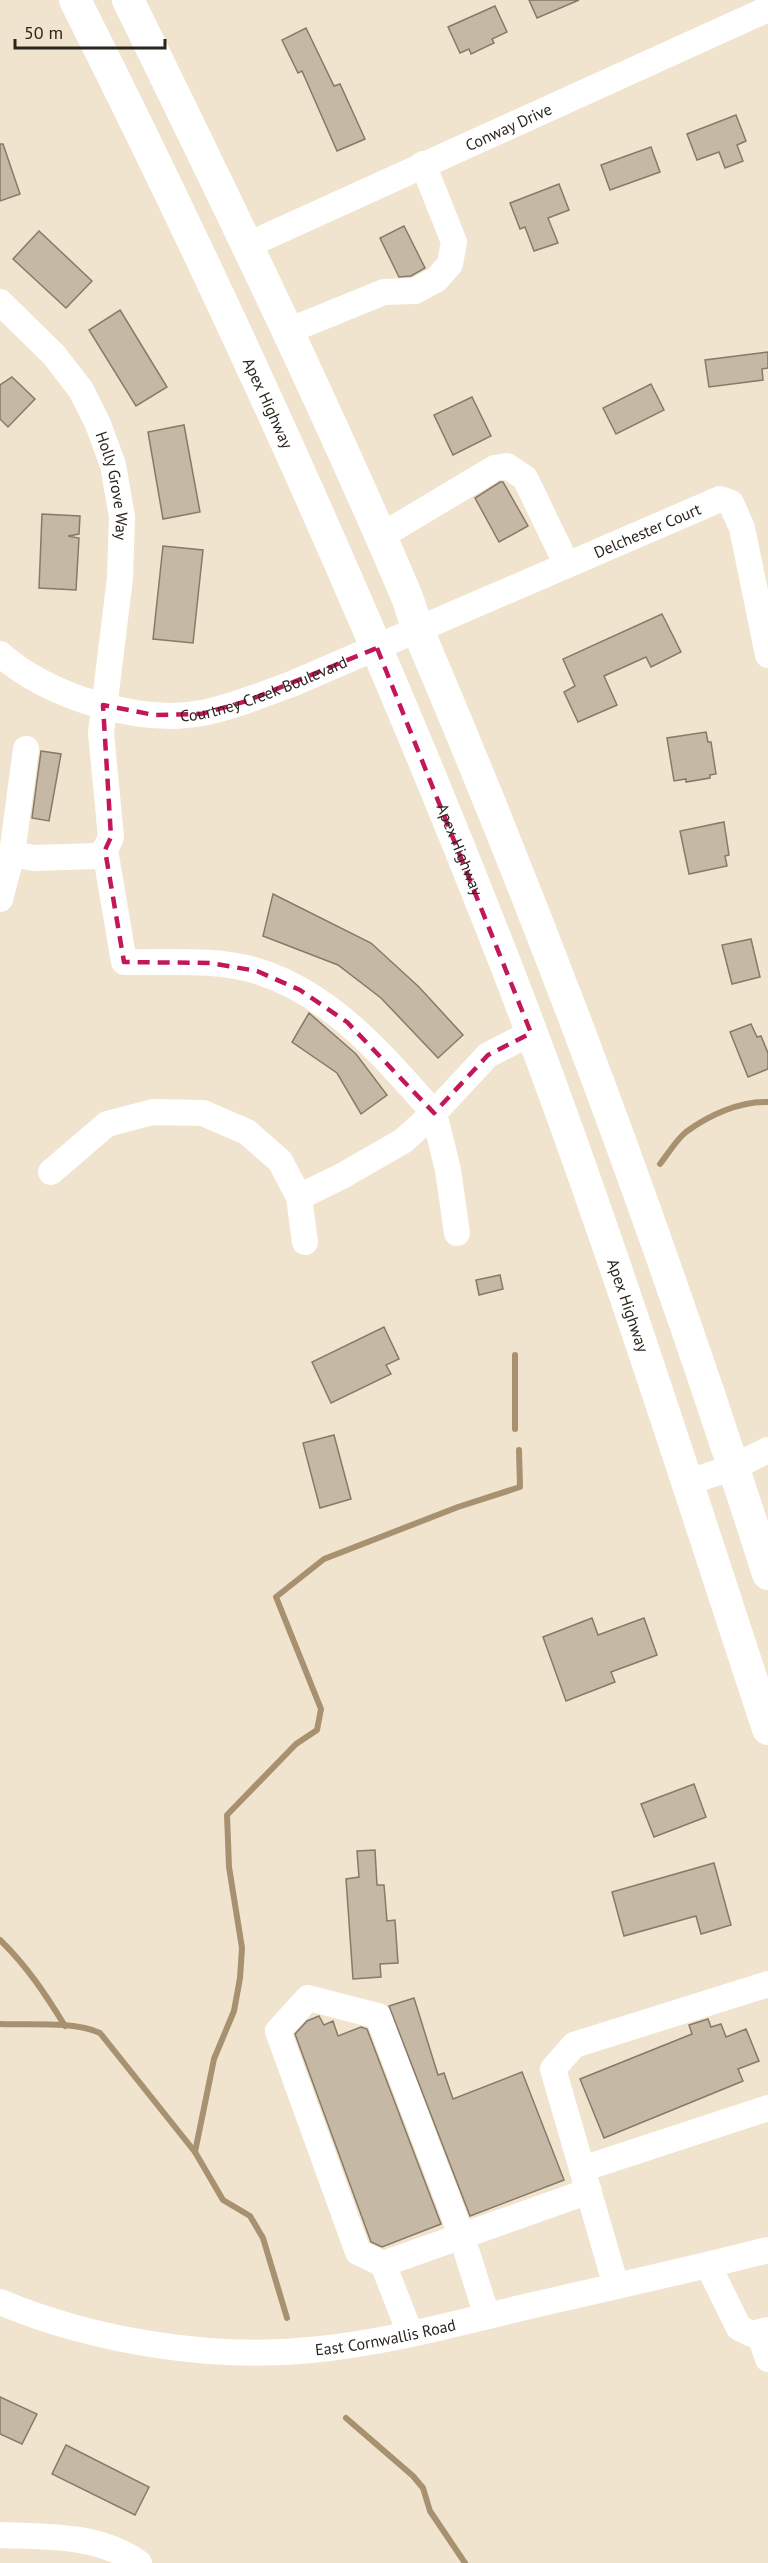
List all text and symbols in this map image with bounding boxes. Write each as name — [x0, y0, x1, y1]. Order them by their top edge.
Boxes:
scale bar — [15, 12, 165, 50]
text: 50 m — [24, 21, 63, 44]
street label: Conway Drive — [462, 99, 555, 155]
street label: Apex Highway — [239, 355, 298, 452]
street label: Holly Grove Way — [92, 429, 132, 541]
street label: Delchester Court — [591, 498, 704, 562]
street label: Courtney Creek Boulevard — [179, 651, 350, 726]
street label: Apex Highway — [433, 801, 488, 899]
street label: Apex Highway — [603, 1256, 654, 1355]
street label: East Cornwallis Road — [314, 2314, 458, 2360]

